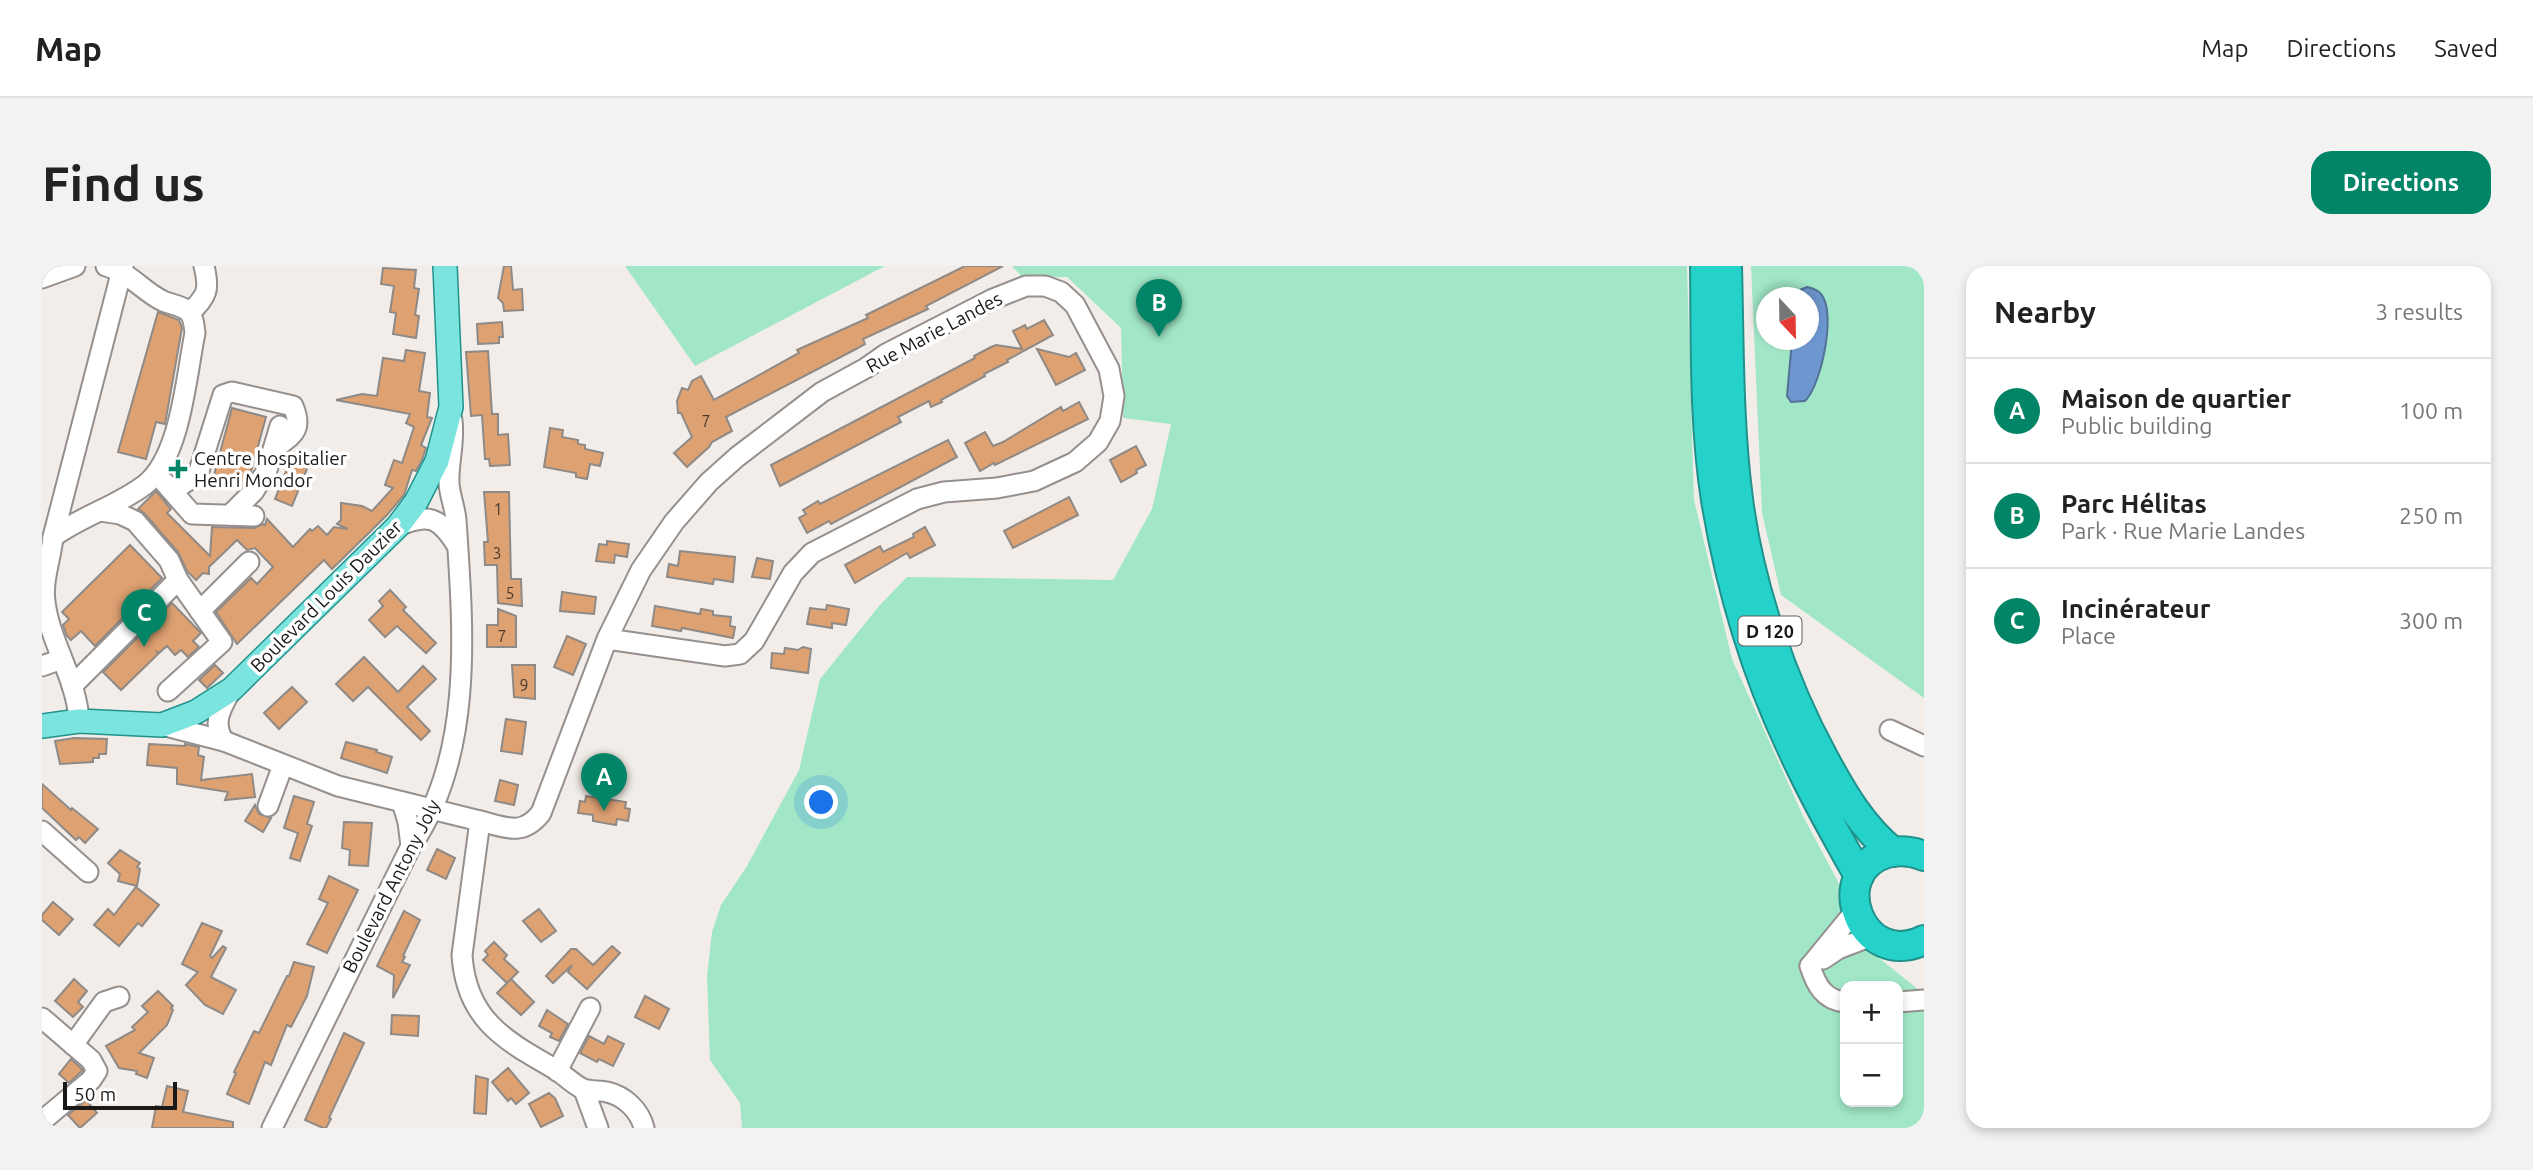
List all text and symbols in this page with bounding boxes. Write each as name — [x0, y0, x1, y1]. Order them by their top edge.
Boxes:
text: Map — [35, 30, 102, 67]
text: Map — [2201, 35, 2248, 62]
text: Directions — [2286, 35, 2396, 62]
text: Saved — [2434, 35, 2498, 62]
button: Directions — [2311, 151, 2491, 214]
text: Find us — [42, 155, 205, 210]
pin: B — [1136, 279, 1182, 337]
street label: Rue Marie Landes — [862, 287, 1006, 377]
north arrow — [1756, 287, 1819, 350]
text: Nearby — [1994, 295, 2096, 329]
text: 3 results — [2375, 299, 2463, 324]
text: Maison de quartier — [2061, 384, 2291, 413]
text: A — [2009, 398, 2025, 423]
text: 100 m — [2399, 398, 2463, 423]
house number: 7 — [701, 412, 711, 430]
text: Public building — [2061, 413, 2213, 438]
place label: Centre hospitalier Henri Mondor — [194, 447, 347, 491]
marker: Centre hospitalier Henri Mondor — [168, 459, 188, 479]
text: Parc Hélitas — [2061, 489, 2207, 518]
house number: 1 — [493, 500, 503, 518]
text: B — [2009, 503, 2025, 528]
text: 250 m — [2399, 503, 2463, 528]
street label: Boulevard Louis Dauzier — [246, 516, 406, 676]
text: Park · Rue Marie Landes — [2061, 518, 2305, 543]
house number: 3 — [492, 544, 502, 562]
house number: 5 — [505, 584, 515, 602]
pin: C — [121, 589, 167, 647]
text: Incinérateur — [2061, 594, 2211, 623]
text: C — [2010, 608, 2024, 633]
text: 300 m — [2399, 608, 2463, 633]
road number: D 120 — [1738, 617, 1802, 646]
text: Place — [2061, 623, 2116, 648]
house number: 7 — [497, 627, 507, 645]
house number: 9 — [519, 676, 529, 694]
pin: A — [581, 753, 627, 811]
your location — [804, 785, 838, 819]
street label: Boulevard Antony Joly — [338, 796, 444, 976]
map controls — [1840, 981, 1903, 1107]
button: + — [1840, 981, 1903, 1044]
button: − — [1840, 1044, 1903, 1107]
scale bar — [63, 1079, 177, 1111]
text: 50 m — [74, 1083, 116, 1105]

